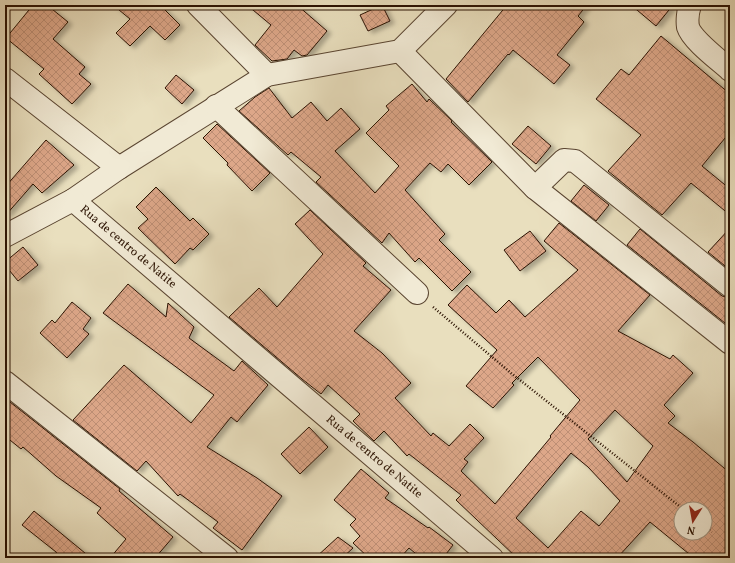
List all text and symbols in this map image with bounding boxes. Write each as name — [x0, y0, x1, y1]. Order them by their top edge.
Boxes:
street label: Rua de centro de Natite — [76, 202, 180, 292]
street label: Rua de centro de Natite — [322, 412, 426, 502]
north arrow — [673, 501, 713, 541]
text: N — [686, 521, 697, 537]

